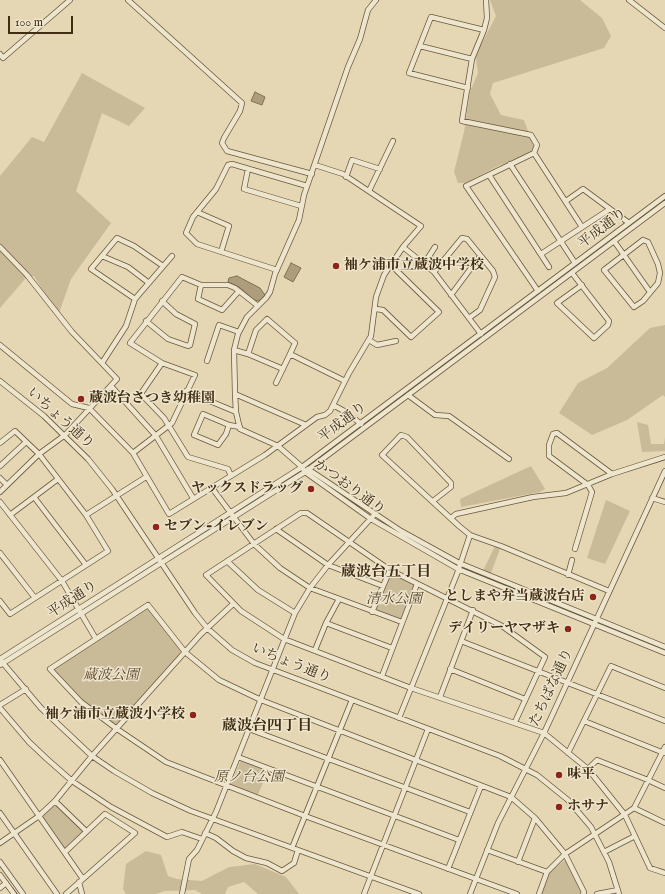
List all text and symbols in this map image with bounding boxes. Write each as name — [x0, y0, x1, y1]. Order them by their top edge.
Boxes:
scale bar — [10, 8, 75, 34]
text: 100 m — [15, 15, 43, 30]
street label: 平成通り — [576, 205, 630, 253]
place label: 袖ケ浦市立蔵波中学校 — [344, 258, 484, 274]
marker: 袖ケ浦市立蔵波中学校 — [331, 261, 341, 271]
street label: いちょう通り — [23, 385, 97, 453]
place label: 蔵波台さつき幼稚園 — [89, 391, 215, 407]
marker: 蔵波台さつき幼稚園 — [76, 394, 86, 404]
street label: 平成通り — [316, 399, 370, 447]
street label: かつおり通り — [310, 457, 388, 519]
place label: ヤックスドラッグ — [191, 481, 303, 497]
marker: ヤックスドラッグ — [306, 484, 316, 494]
place label: セブン-イレブン — [164, 519, 269, 535]
marker: セブン-イレブン — [151, 522, 161, 532]
district label: 蔵波台五丁目 — [341, 564, 431, 582]
street label: 平成通り — [45, 578, 101, 622]
place label: としまや弁当蔵波台店 — [445, 589, 585, 605]
park label: 清水公園 — [366, 592, 422, 608]
marker: としまや弁当蔵波台店 — [588, 592, 598, 602]
place label: デイリーヤマザキ — [448, 621, 560, 637]
marker: デイリーヤマザキ — [563, 624, 573, 634]
street label: いちょう通り — [249, 640, 333, 688]
street label: たちばな通り — [527, 646, 577, 730]
park label: 蔵波公園 — [83, 668, 139, 684]
place label: 袖ケ浦市立蔵波小学校 — [45, 707, 185, 723]
marker: 袖ケ浦市立蔵波小学校 — [188, 710, 198, 720]
district label: 蔵波台四丁目 — [222, 718, 312, 736]
place label: 味平 — [567, 767, 595, 783]
park label: 原ノ台公園 — [214, 770, 284, 786]
marker: 味平 — [554, 770, 564, 780]
place label: ホサナ — [567, 799, 609, 815]
marker: ホサナ — [554, 802, 564, 812]

